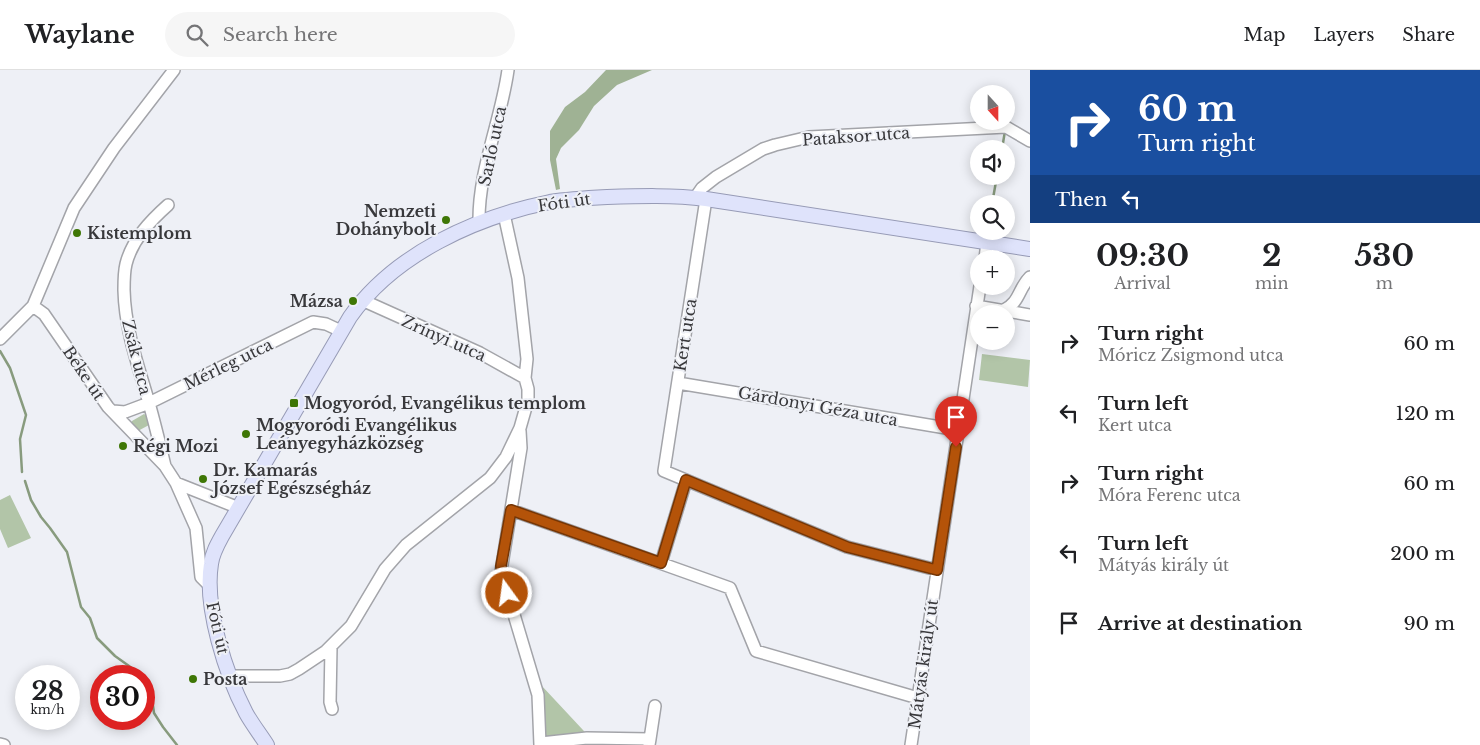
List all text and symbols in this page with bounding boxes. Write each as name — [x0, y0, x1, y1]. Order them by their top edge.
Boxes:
search box — [165, 12, 515, 57]
text: Waylane — [25, 20, 135, 49]
icon: search — [183, 21, 211, 49]
text: Search here — [223, 23, 338, 46]
text: Map — [1244, 24, 1285, 46]
text: Layers — [1313, 24, 1374, 46]
text: Share — [1402, 24, 1455, 46]
north arrow — [970, 85, 1015, 130]
map controls — [970, 85, 1015, 350]
text: 60 m — [1138, 87, 1236, 130]
icon: right — [1055, 90, 1120, 155]
street label: Sarló utca — [474, 104, 510, 188]
street label: Pataksor utca — [801, 122, 911, 150]
text: Turn right — [1138, 130, 1256, 157]
button: sound — [970, 140, 1015, 185]
icon: left — [1117, 185, 1145, 213]
street label: Fóti út — [536, 188, 592, 216]
text: Then — [1055, 188, 1107, 211]
button: search — [970, 195, 1015, 240]
place label: Nemzeti Dohánybolt — [335, 201, 437, 239]
marker: Nemzeti Dohánybolt — [440, 214, 452, 226]
place label: Kistemplom — [87, 223, 192, 243]
marker: Kistemplom — [71, 227, 83, 239]
text: 09:30 — [1096, 237, 1189, 274]
text: 2 — [1262, 237, 1282, 274]
text: 530 — [1354, 237, 1414, 274]
button: + — [970, 250, 1015, 295]
text: Arrival — [1114, 273, 1171, 293]
text: min — [1255, 273, 1289, 293]
text: m — [1376, 273, 1393, 293]
place label: Mázsa — [290, 291, 343, 311]
marker: Mázsa — [347, 295, 359, 307]
street label: Kert utca — [669, 297, 701, 373]
button: − — [970, 305, 1015, 350]
street label: Zrínyi utca — [399, 310, 490, 366]
street label: Zsák utca — [118, 317, 156, 397]
text: Turn right — [1098, 322, 1204, 345]
icon: right — [1055, 329, 1083, 357]
text: 60 m — [1403, 332, 1455, 355]
street label: Mérleg utca — [180, 334, 276, 394]
street label: Béke út — [59, 342, 109, 404]
text: Móricz Zsigmond utca — [1098, 345, 1284, 365]
street label: Gárdonyi Géza utca — [737, 382, 900, 430]
text: Turn left — [1098, 392, 1189, 415]
place label: Mogyoród, Evangélikus templom — [304, 393, 586, 413]
pin — [935, 396, 977, 447]
marker: Mogyoród, Evangélikus templom — [288, 397, 300, 409]
icon: left — [1055, 399, 1083, 427]
text: 120 m — [1395, 402, 1455, 425]
icon: arrive — [942, 403, 970, 431]
place label: Mogyoródi Evangélikus Leányegyházközség — [256, 415, 457, 453]
text: Kert utca — [1098, 415, 1172, 435]
marker: Mogyoródi Evangélikus Leányegyházközség — [240, 428, 252, 440]
place label: Régi Mozi — [133, 436, 219, 456]
marker: Régi Mozi — [117, 440, 129, 452]
place label: Dr. Kamarás József Egészségház — [210, 460, 371, 498]
text: Turn right — [1098, 462, 1204, 485]
icon: right — [1055, 469, 1083, 497]
text: 60 m — [1403, 472, 1455, 495]
marker: Dr. Kamarás József Egészségház — [197, 473, 209, 485]
text: Móra Ferenc utca — [1098, 485, 1241, 505]
text: Turn left — [1098, 532, 1189, 555]
icon: left — [1055, 539, 1083, 567]
text: 200 m — [1390, 542, 1455, 565]
text: Mátyás király út — [1098, 555, 1229, 575]
position arrow — [480, 566, 532, 618]
street label: Mátyás király út — [904, 598, 942, 730]
street label: Fóti út — [202, 600, 234, 656]
icon: arrive — [1055, 609, 1083, 637]
text: Arrive at destination — [1098, 612, 1302, 635]
text: 90 m — [1403, 612, 1455, 635]
speed limit sign: 30 — [90, 665, 155, 730]
place label: Posta — [203, 669, 247, 689]
marker: Posta — [187, 673, 199, 685]
text: 28 — [31, 676, 64, 707]
text: km/h — [30, 702, 65, 717]

